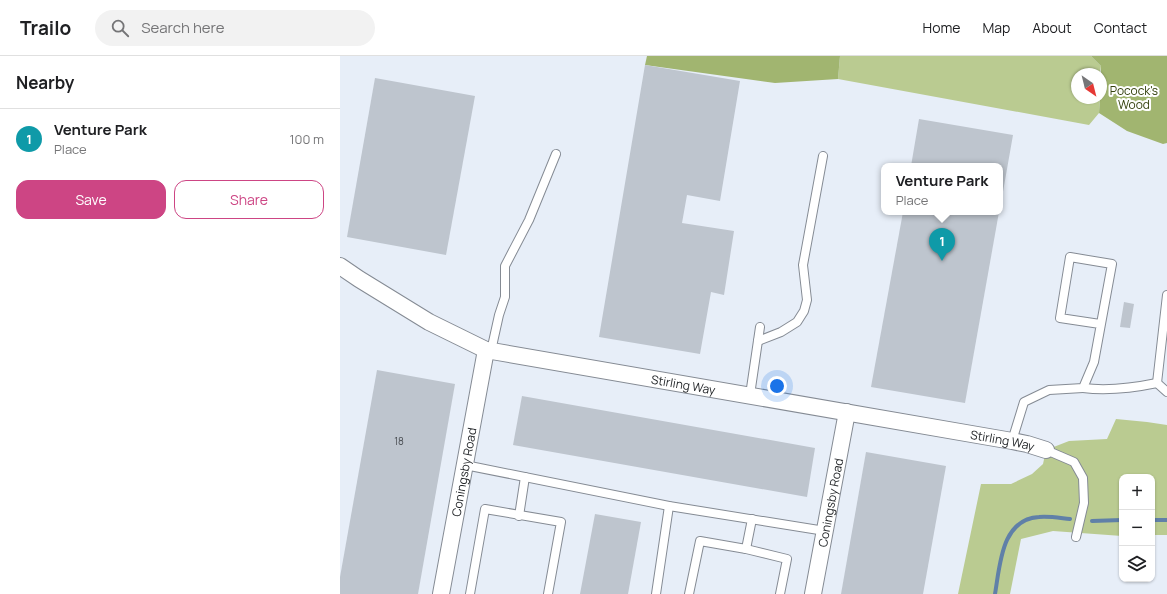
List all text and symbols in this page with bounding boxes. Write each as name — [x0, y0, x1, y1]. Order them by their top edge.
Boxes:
search box — [95, 10, 375, 46]
text: Trailo — [20, 15, 71, 41]
icon: search — [109, 17, 131, 39]
text: Search here — [141, 17, 225, 38]
text: Home — [923, 18, 960, 37]
text: Map — [982, 18, 1010, 37]
text: About — [1032, 18, 1072, 37]
text: Contact — [1094, 18, 1147, 37]
north arrow — [1071, 68, 1107, 104]
text: Nearby — [16, 71, 74, 94]
park label: Pocock's Wood — [1110, 82, 1158, 113]
text: Venture Park — [54, 119, 147, 140]
text: 1 — [26, 130, 32, 148]
text: 100 m — [289, 130, 324, 148]
text: Place — [54, 140, 87, 158]
popup — [881, 163, 1003, 215]
text: Venture Park — [896, 170, 988, 191]
button: Save — [16, 180, 166, 219]
button: Share — [174, 180, 324, 219]
text: Place — [896, 191, 928, 209]
pin: 1 — [929, 228, 955, 261]
street label: Stirling Way — [650, 370, 718, 398]
your location — [767, 376, 787, 396]
street label: Stirling Way — [969, 425, 1038, 455]
street label: Coningsby Road — [447, 426, 480, 518]
house number: 18 — [394, 434, 404, 448]
street label: Coningsby Road — [813, 457, 847, 549]
map controls — [1119, 474, 1155, 582]
button: + — [1119, 474, 1155, 510]
button: − — [1119, 510, 1155, 546]
button: layers — [1119, 546, 1155, 582]

